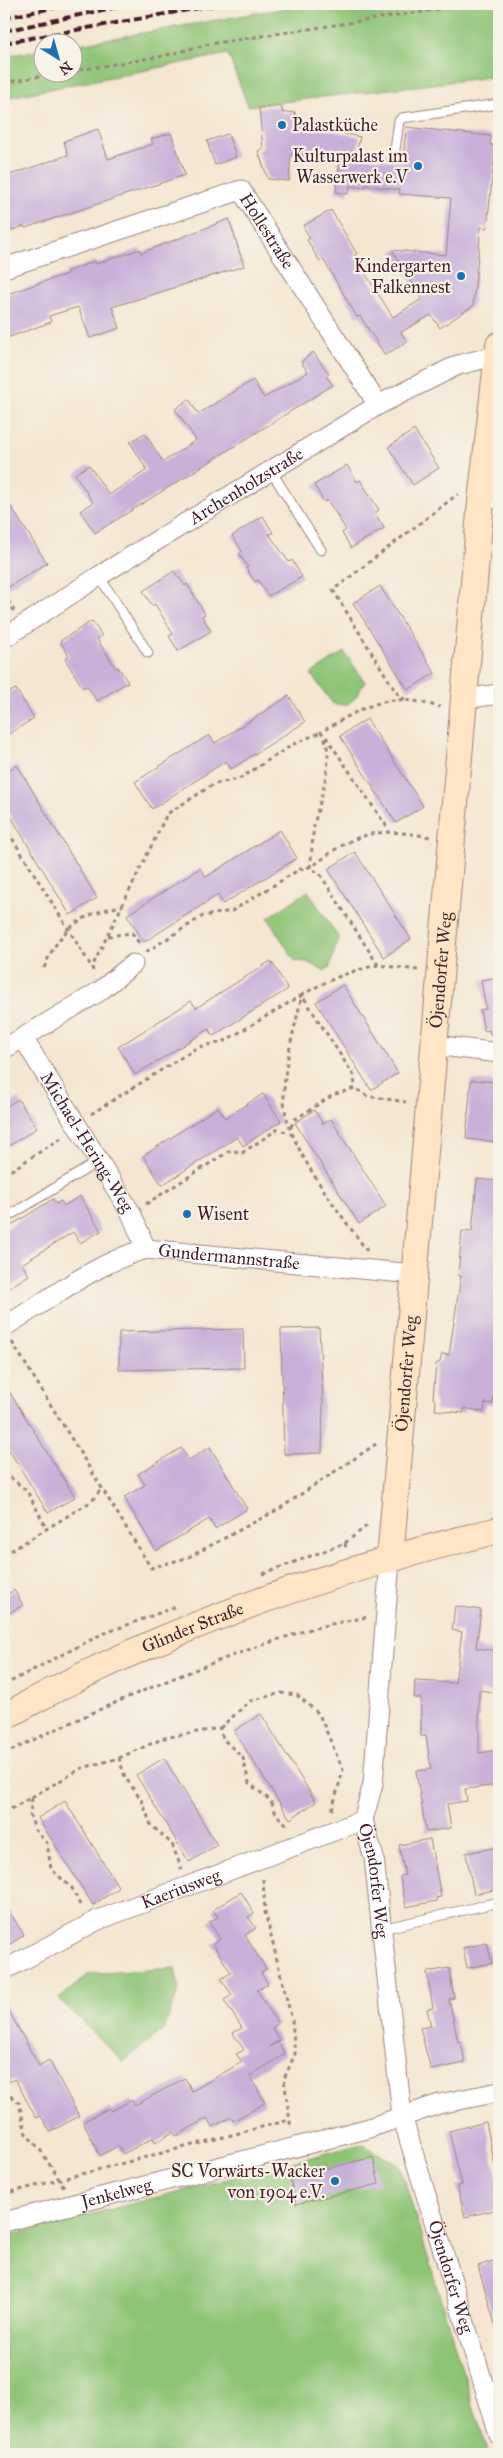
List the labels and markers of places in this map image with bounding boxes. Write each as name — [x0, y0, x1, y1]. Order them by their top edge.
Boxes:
place label: Palastküche — [292, 114, 378, 136]
marker: Palastküche — [276, 119, 288, 131]
place label: Kulturpalast im Wasserwerk e.V — [292, 145, 409, 188]
marker: Kulturpalast im Wasserwerk e.V — [412, 160, 424, 172]
place label: Kindergarten Falkennest — [354, 255, 452, 298]
marker: Kindergarten Falkennest — [455, 270, 467, 282]
place label: Wisent — [197, 1203, 250, 1225]
marker: Wisent — [181, 1208, 193, 1220]
place label: SC Vorwärts-Wacker von 1904 e.V. — [171, 2160, 325, 2203]
marker: SC Vorwärts-Wacker von 1904 e.V. — [329, 2175, 341, 2187]

